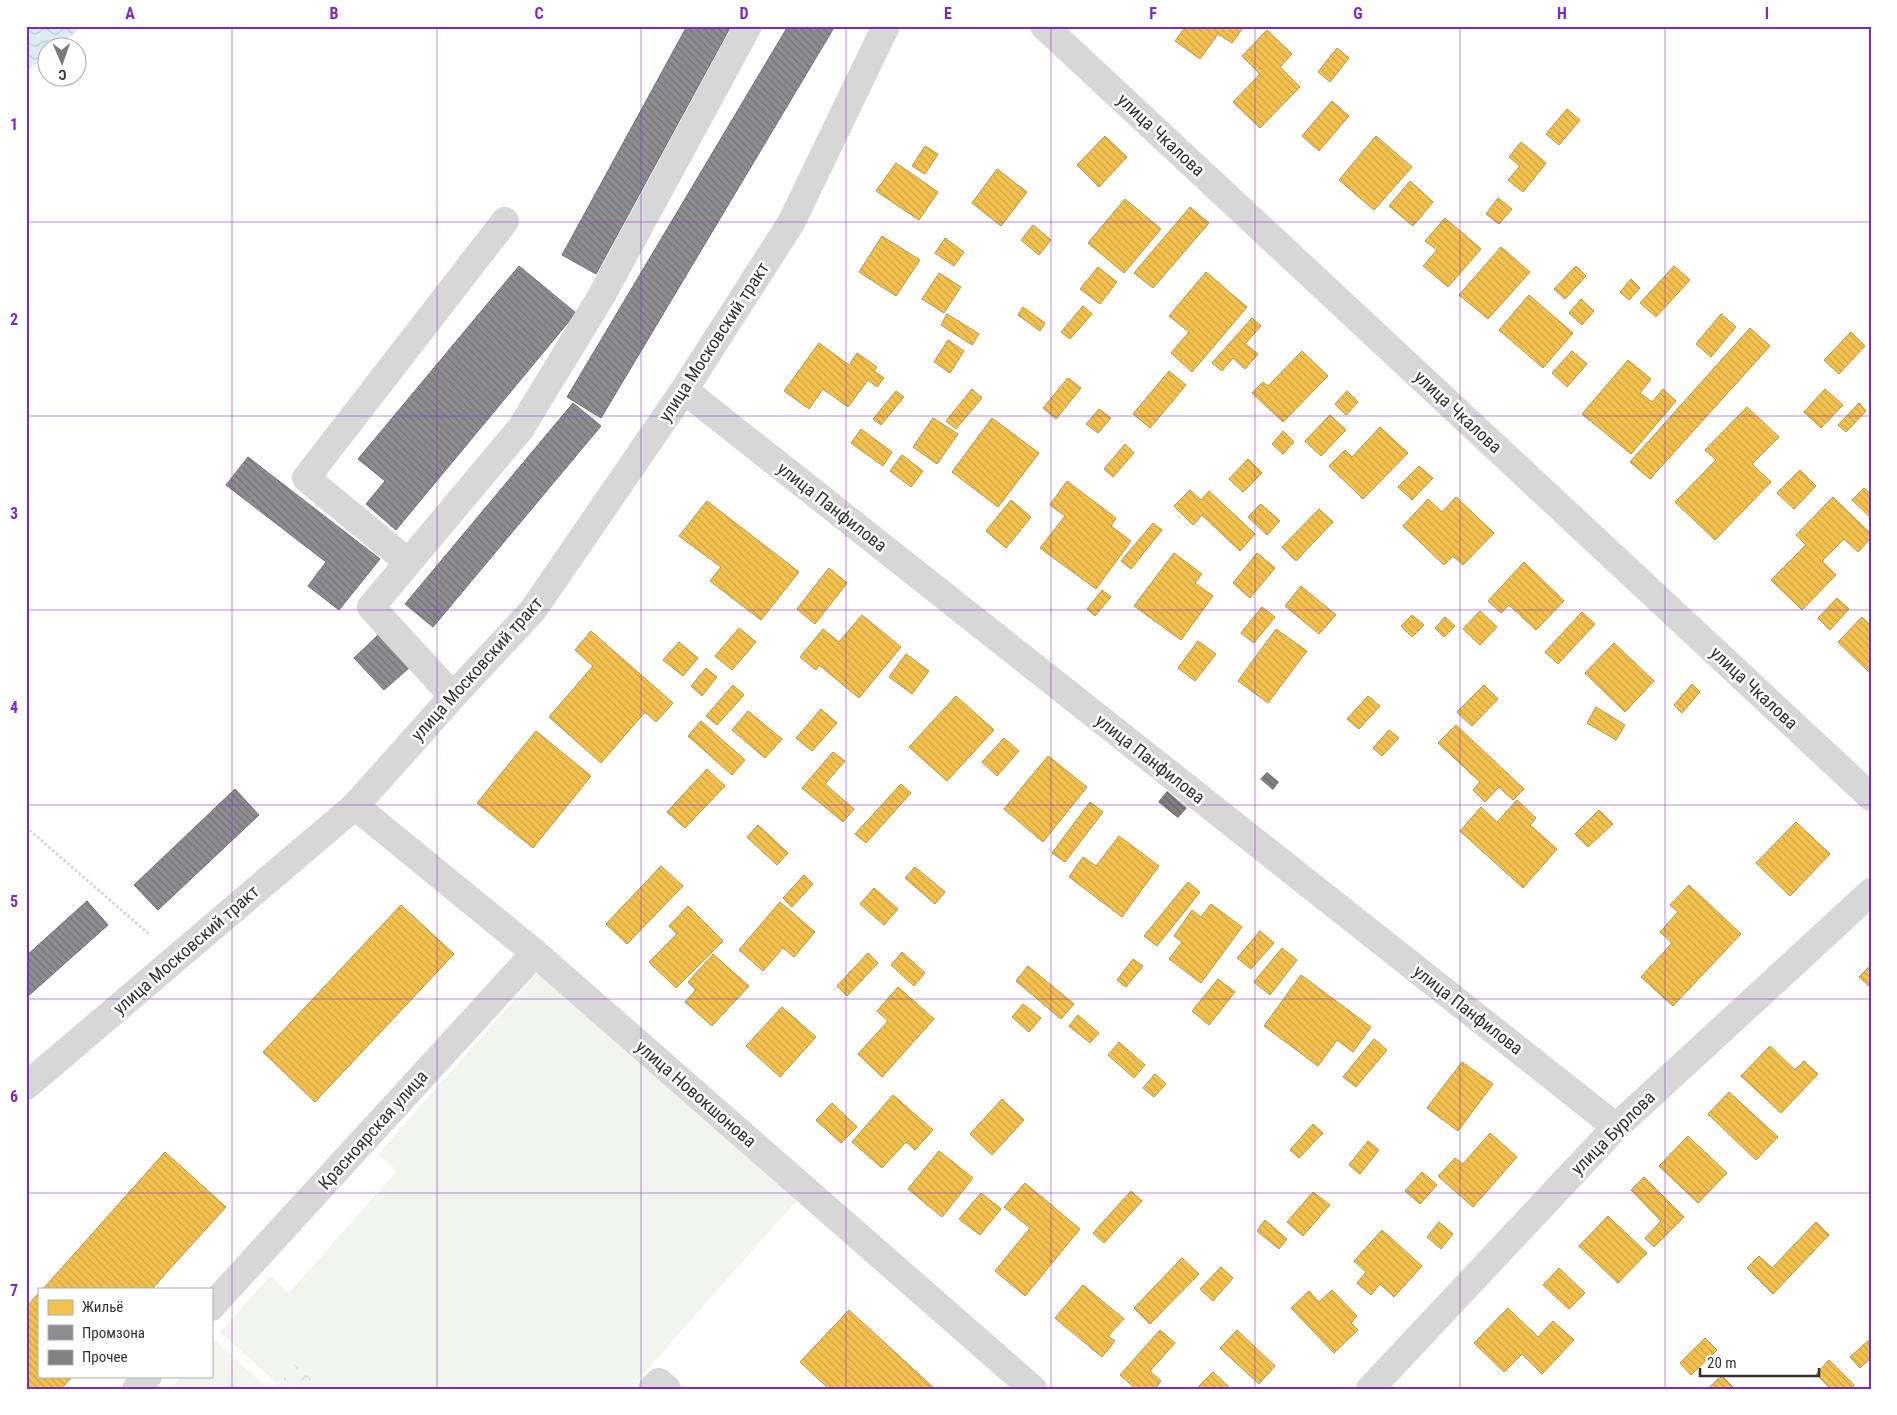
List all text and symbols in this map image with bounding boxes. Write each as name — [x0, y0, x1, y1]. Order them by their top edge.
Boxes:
text: A — [125, 4, 135, 23]
text: B — [330, 4, 339, 23]
text: C — [534, 4, 544, 23]
text: D — [739, 4, 749, 23]
text: E — [944, 4, 952, 23]
text: F — [1149, 4, 1157, 23]
text: G — [1353, 4, 1363, 23]
text: H — [1557, 4, 1567, 23]
text: I — [1765, 4, 1769, 23]
north arrow — [38, 38, 88, 88]
text: С — [58, 67, 67, 83]
street label: улица Чкалова — [1113, 89, 1209, 180]
text: 1 — [10, 115, 18, 134]
street label: улица Московский тракт — [654, 258, 773, 425]
text: 2 — [10, 310, 18, 329]
street label: улица Чкалова — [1410, 366, 1506, 457]
street label: улица Панфилова — [773, 457, 891, 556]
text: 3 — [10, 504, 18, 523]
street label: улица Московский тракт — [407, 592, 547, 745]
street label: улица Чкалова — [1706, 642, 1802, 733]
text: 4 — [10, 698, 18, 717]
street label: улица Панфилова — [1091, 709, 1209, 808]
street label: улица Московский тракт — [109, 880, 263, 1019]
text: 5 — [10, 892, 18, 911]
street label: улица Панфилова — [1409, 960, 1527, 1059]
street label: улица Новокшонова — [632, 1036, 761, 1151]
street label: Красноярская улица — [314, 1066, 432, 1194]
street label: улица Бурлова — [1566, 1086, 1659, 1179]
text: 6 — [10, 1087, 18, 1106]
text: 7 — [10, 1281, 18, 1300]
legend — [38, 1288, 212, 1378]
text: Жильё — [82, 1298, 123, 1316]
text: Промзона — [82, 1324, 145, 1342]
scale bar — [1700, 1345, 1818, 1377]
text: Прочее — [82, 1348, 128, 1366]
text: 20 m — [1707, 1354, 1737, 1372]

